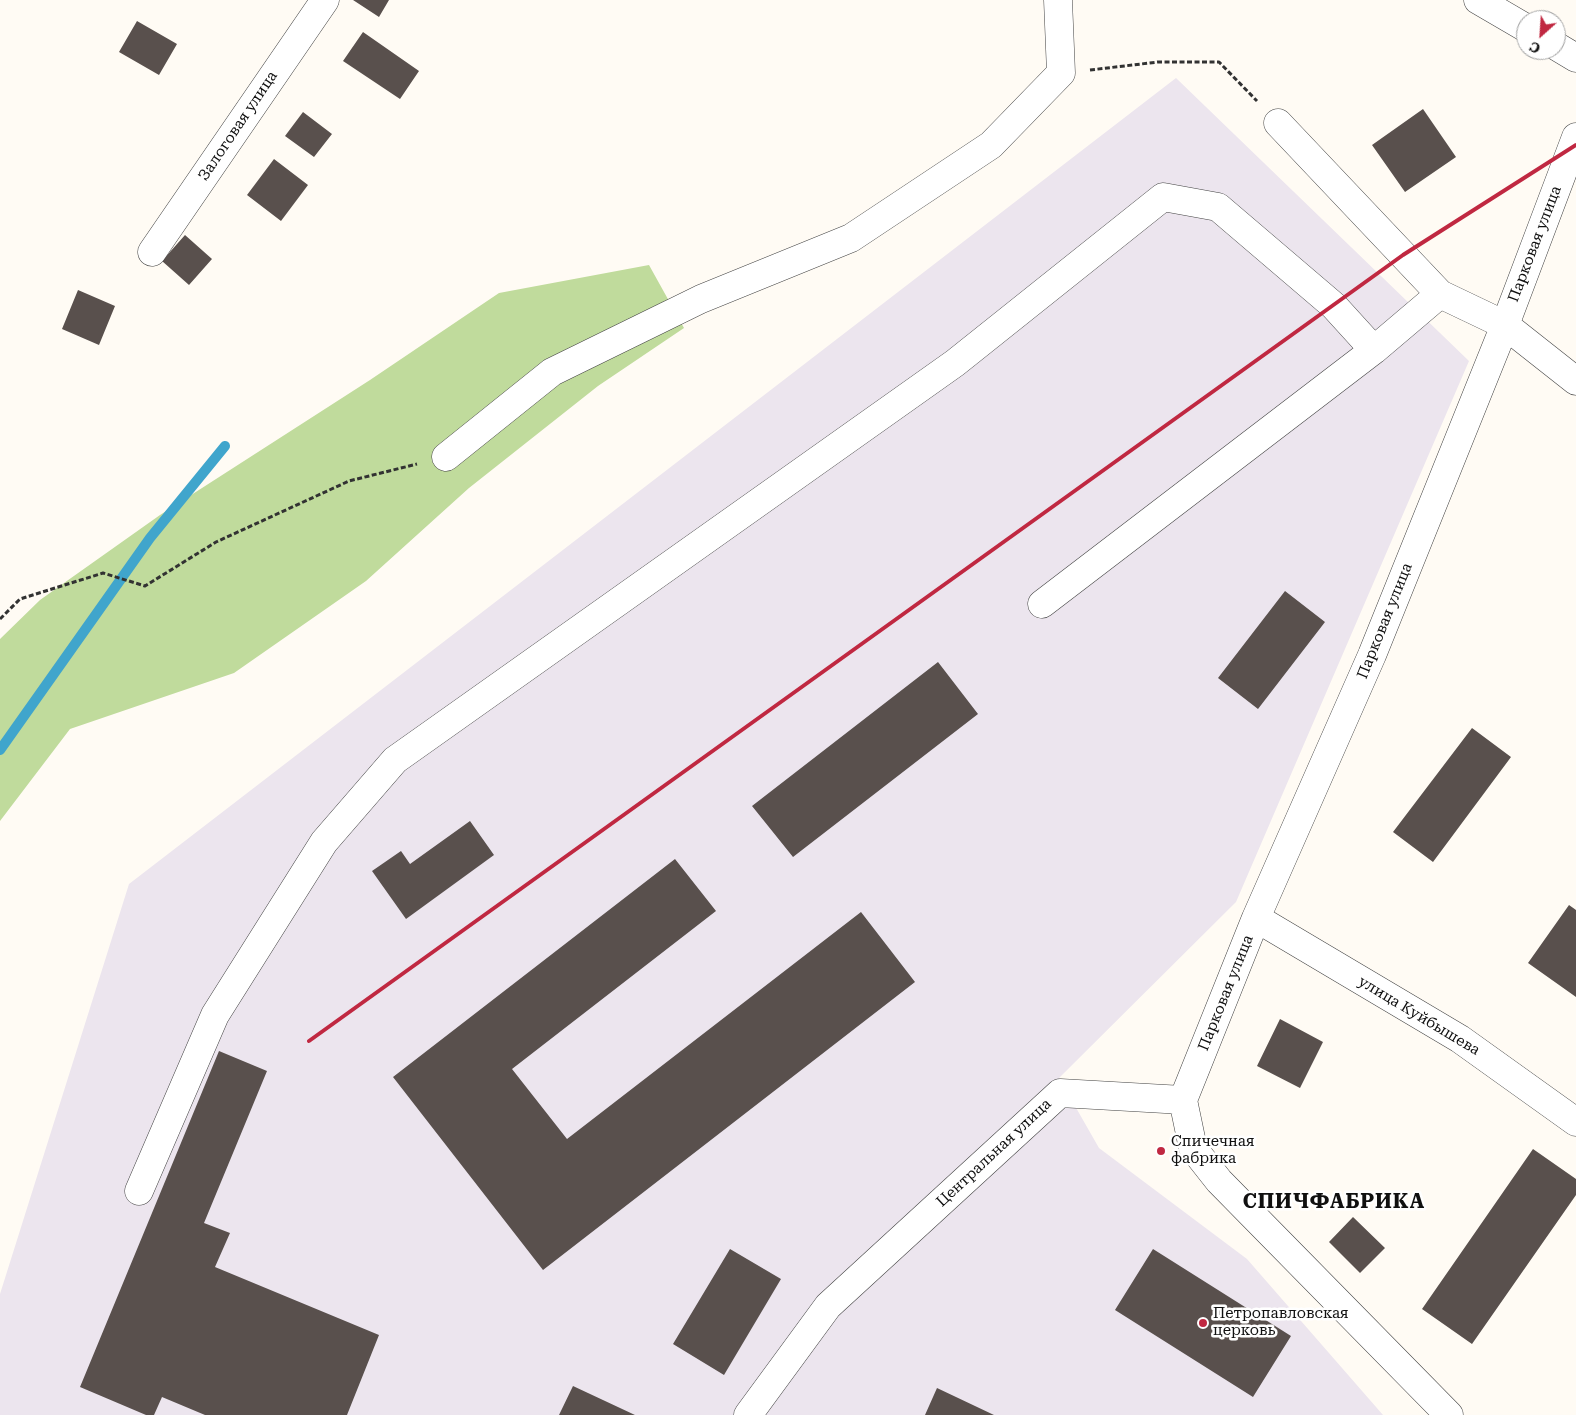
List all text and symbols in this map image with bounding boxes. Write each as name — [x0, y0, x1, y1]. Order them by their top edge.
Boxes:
north arrow — [1516, 10, 1566, 60]
text: С — [1527, 38, 1543, 57]
street label: Залоговая улица — [195, 68, 281, 184]
street label: Парковая улица — [1505, 183, 1565, 305]
street label: Парковая улица — [1354, 561, 1416, 681]
street label: Парковая улица — [1195, 933, 1257, 1053]
street label: улица Куйбышева — [1355, 973, 1483, 1059]
street label: Центральная улица — [933, 1095, 1055, 1211]
place label: Спичечная фабрика — [1171, 1133, 1255, 1168]
marker: Спичечная фабрика — [1155, 1145, 1167, 1157]
district label: СПИЧФАБРИКА — [1241, 1190, 1427, 1214]
place label: Петропавловская церковь — [1213, 1305, 1349, 1340]
marker: Петропавловская церковь — [1197, 1317, 1209, 1329]

